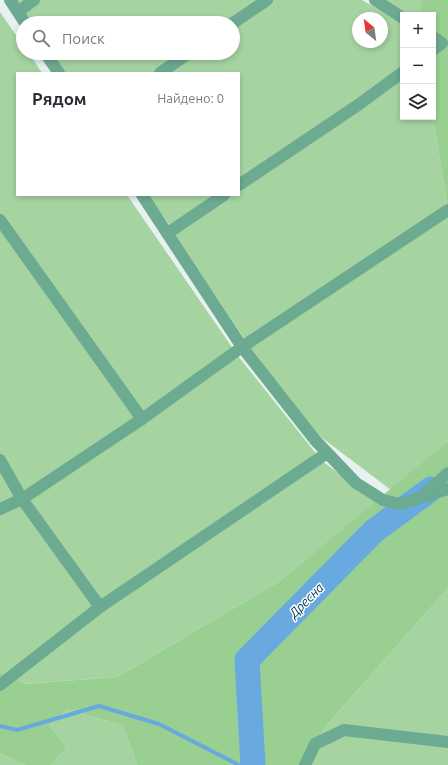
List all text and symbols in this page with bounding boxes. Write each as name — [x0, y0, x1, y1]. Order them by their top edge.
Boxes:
north arrow — [352, 12, 388, 48]
map controls — [400, 12, 436, 120]
button: + — [400, 12, 436, 48]
search box — [16, 16, 240, 60]
icon: search — [30, 27, 52, 49]
text: Поиск — [62, 30, 105, 47]
button: − — [400, 48, 436, 84]
button: layers — [400, 84, 436, 120]
text: Рядом — [32, 89, 87, 108]
text: Найдено: 0 — [157, 91, 224, 105]
water label: Дресна — [285, 580, 326, 621]

